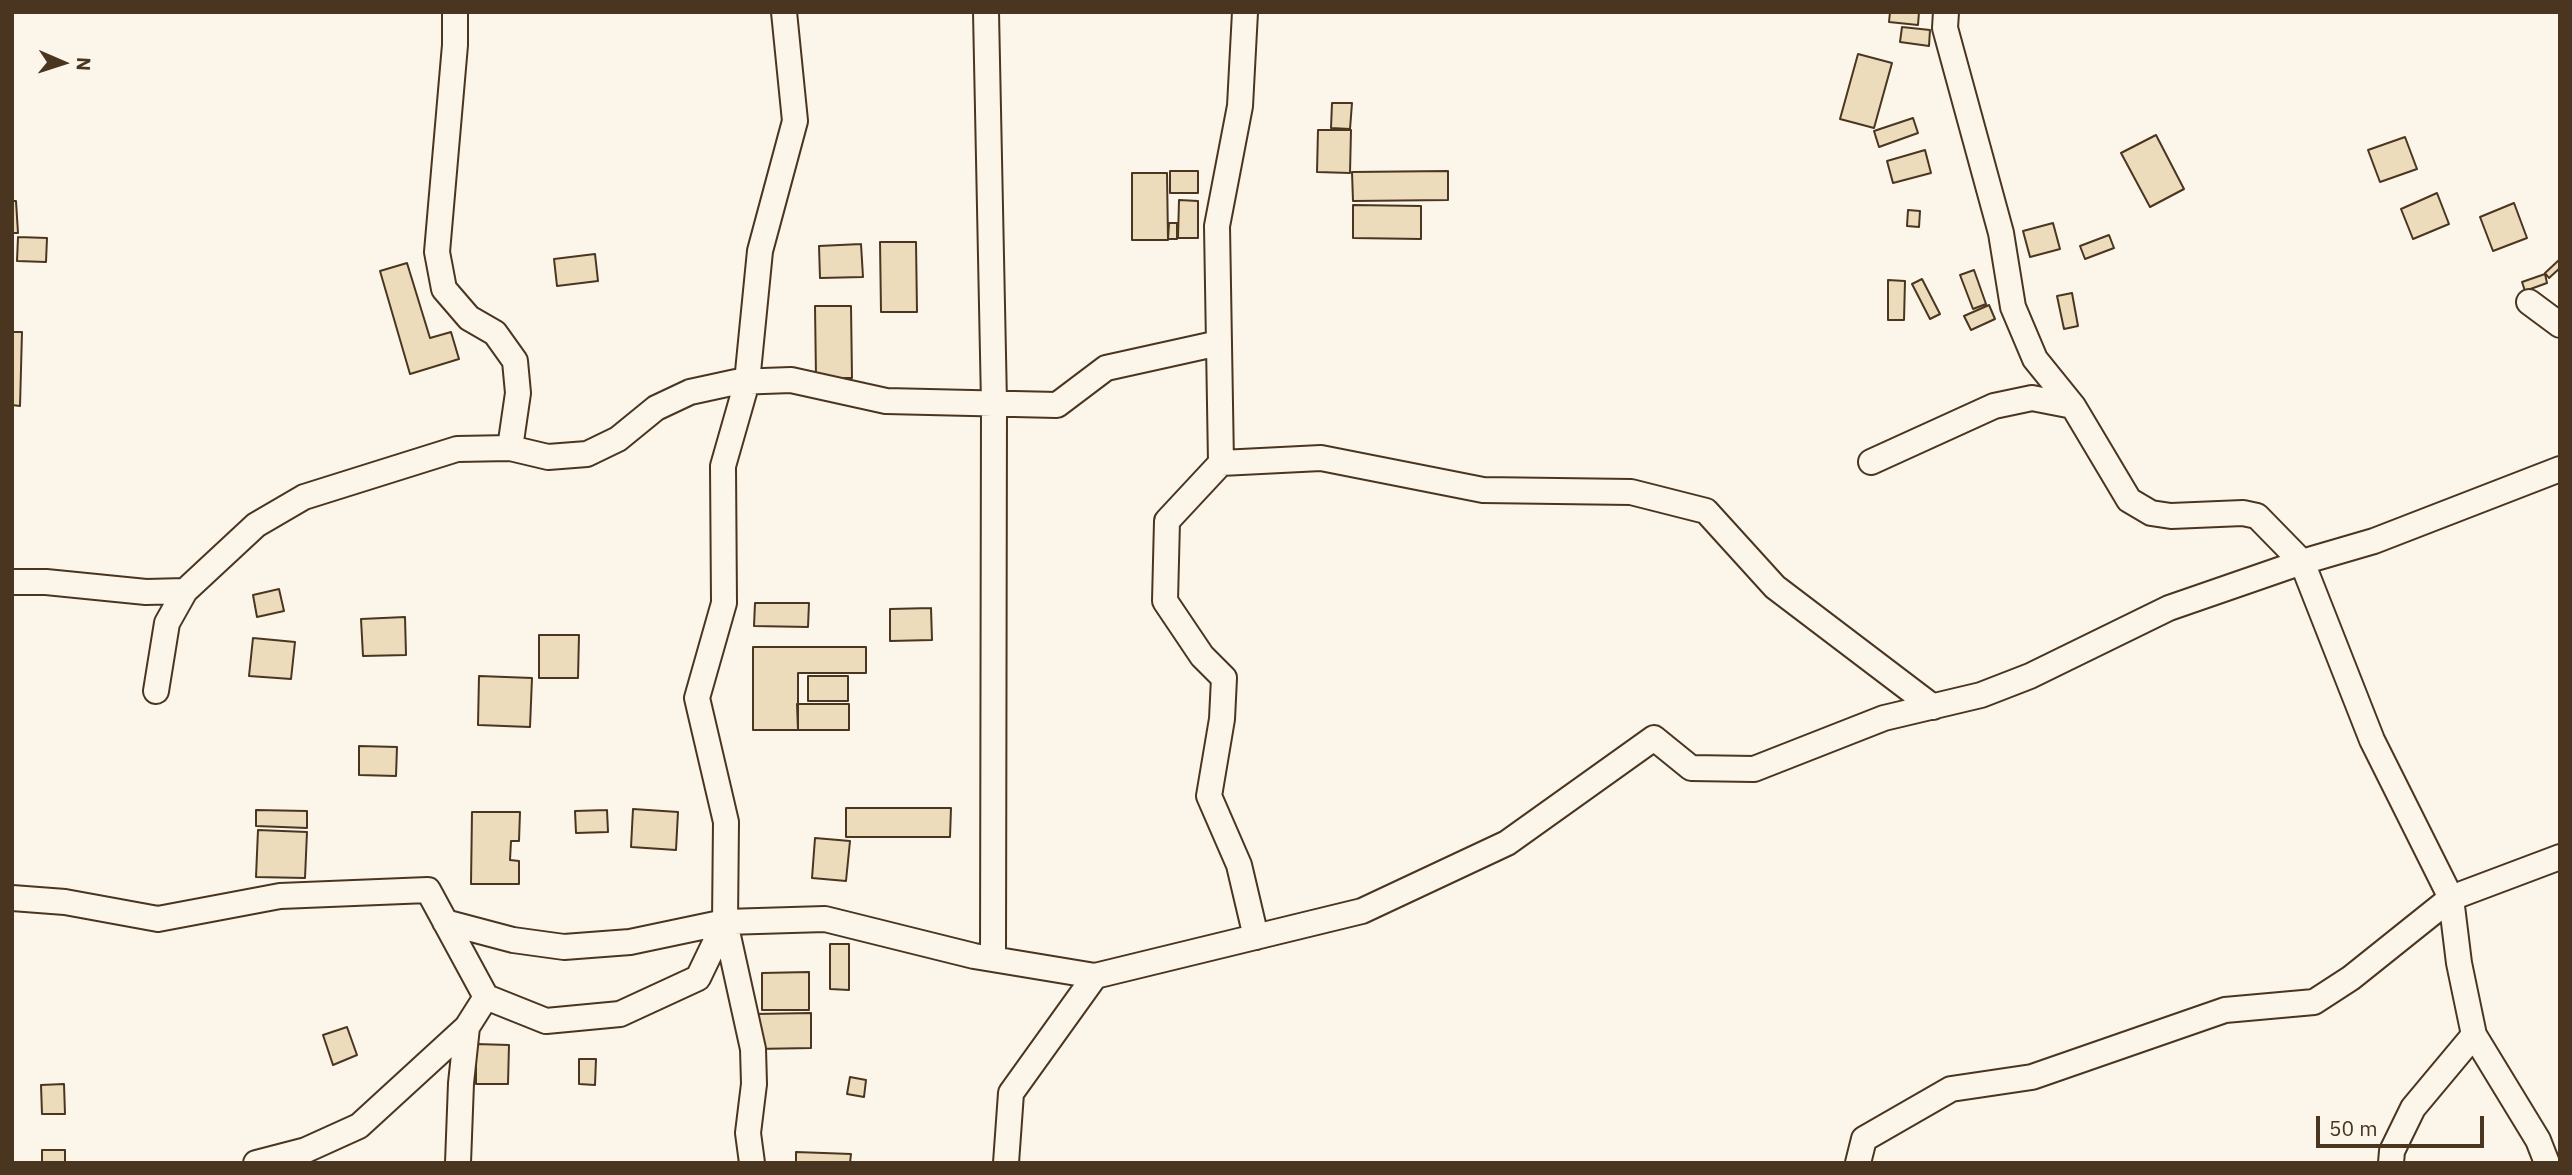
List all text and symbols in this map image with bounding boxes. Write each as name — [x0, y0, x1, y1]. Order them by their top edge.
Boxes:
north arrow — [28, 28, 98, 98]
text: N — [72, 57, 96, 72]
scale bar — [2320, 1102, 2488, 1146]
text: 50 m — [2329, 1114, 2378, 1142]

